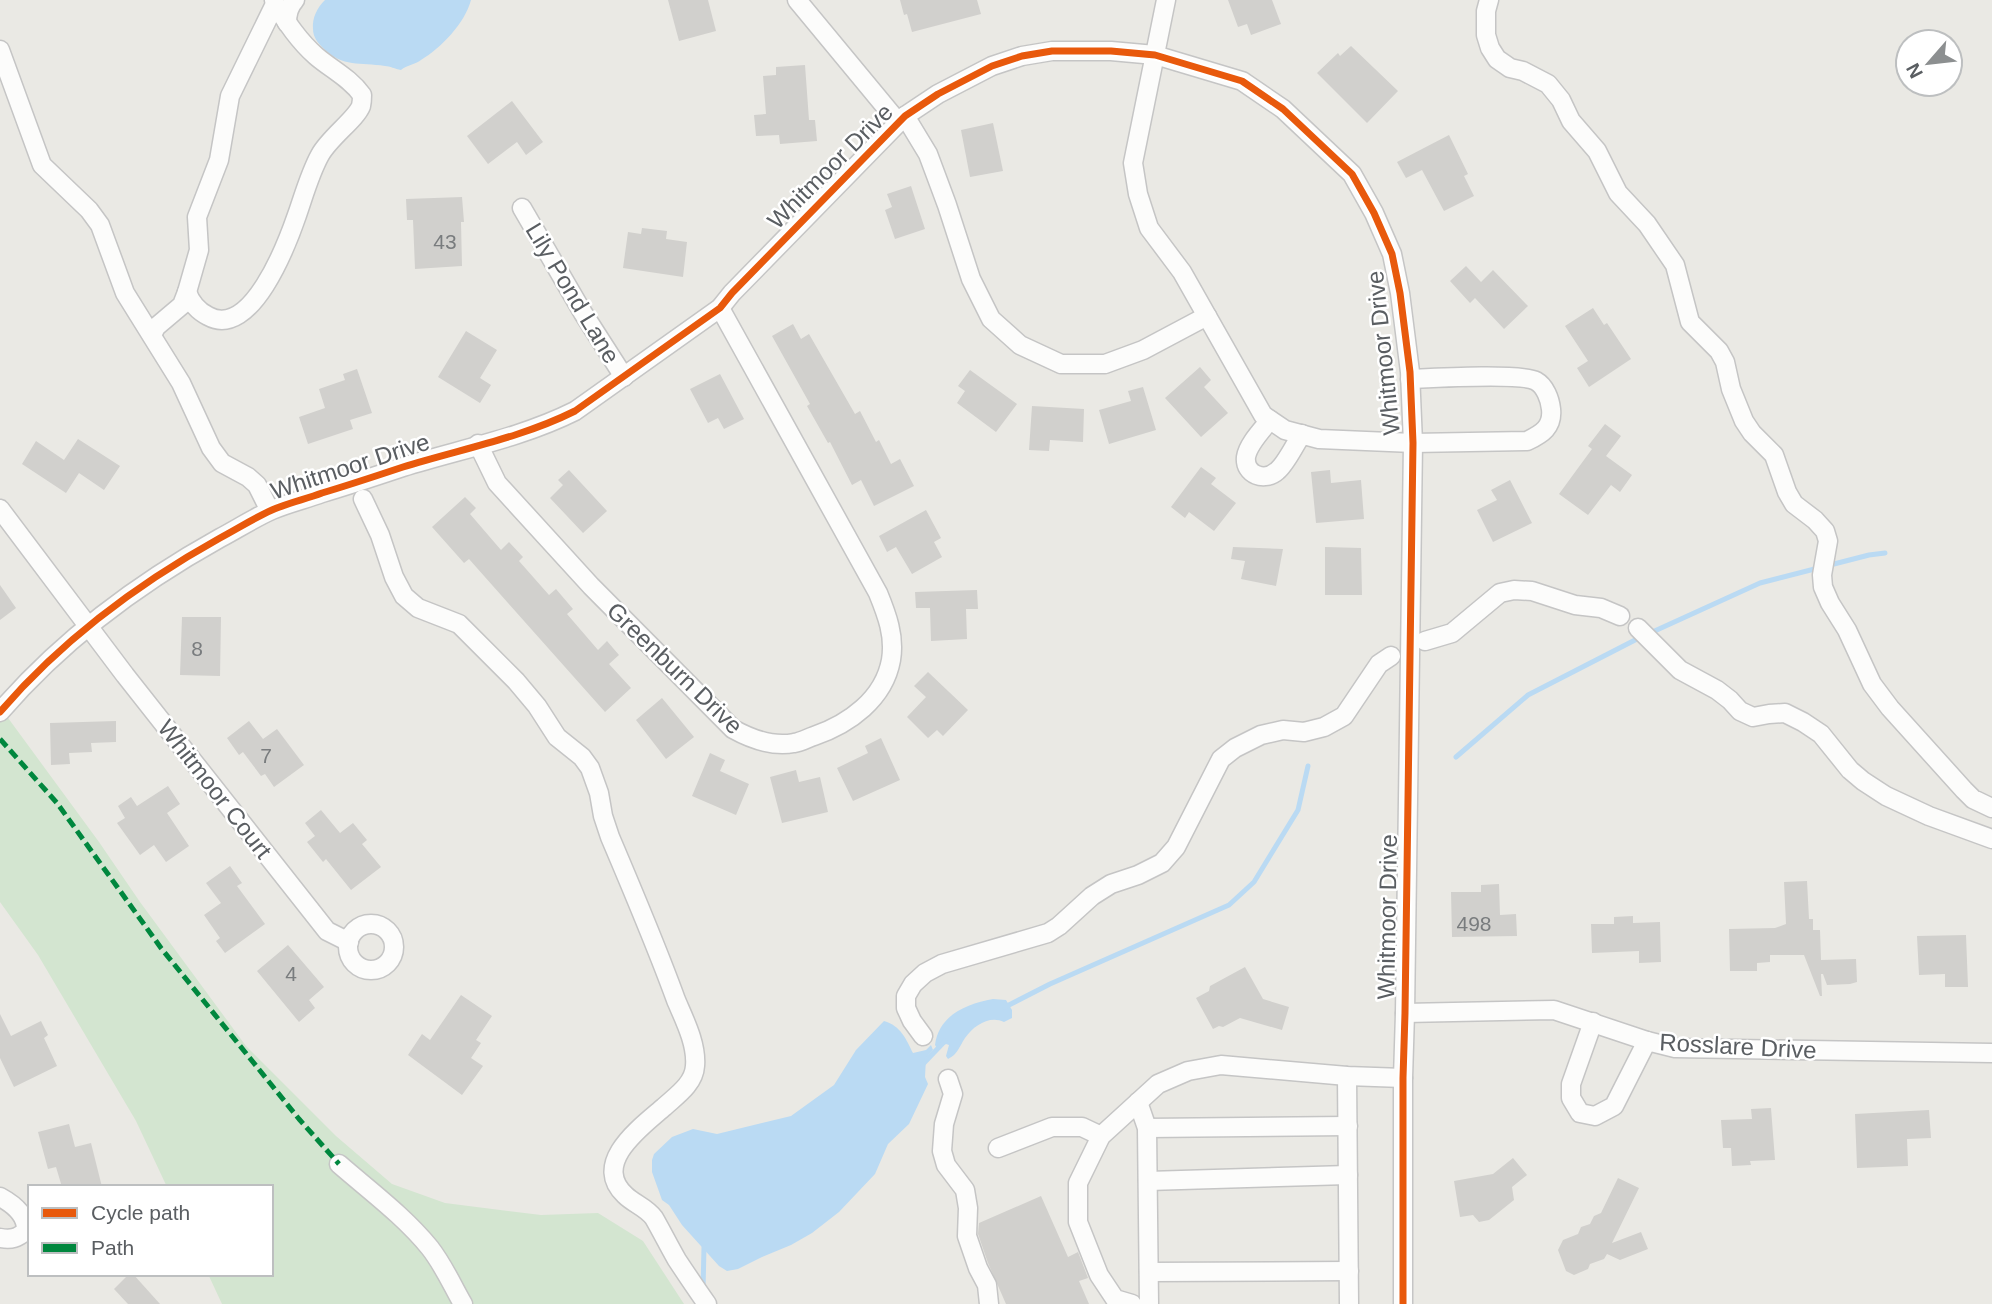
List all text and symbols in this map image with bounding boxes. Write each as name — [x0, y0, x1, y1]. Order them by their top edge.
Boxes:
north arrow — [1894, 28, 1964, 98]
text: N — [1902, 60, 1927, 82]
street label: Whitmoor Drive — [762, 98, 898, 234]
street label: Lily Pond Lane — [521, 218, 625, 368]
house number: 43 — [433, 230, 457, 253]
street label: Whitmoor Drive — [1361, 269, 1405, 437]
street label: Whitmoor Drive — [267, 428, 433, 504]
street label: Greenburn Drive — [602, 597, 748, 739]
house number: 8 — [191, 637, 203, 660]
street label: Whitmoor Court — [153, 714, 278, 864]
house number: 7 — [260, 744, 272, 767]
street label: Whitmoor Drive — [1372, 834, 1402, 1000]
house number: 498 — [1456, 912, 1492, 935]
house number: 4 — [285, 962, 297, 985]
street label: Rosslare Drive — [1659, 1028, 1817, 1064]
legend — [28, 1185, 273, 1276]
text: Cycle path — [91, 1201, 190, 1224]
text: Path — [91, 1236, 134, 1259]

